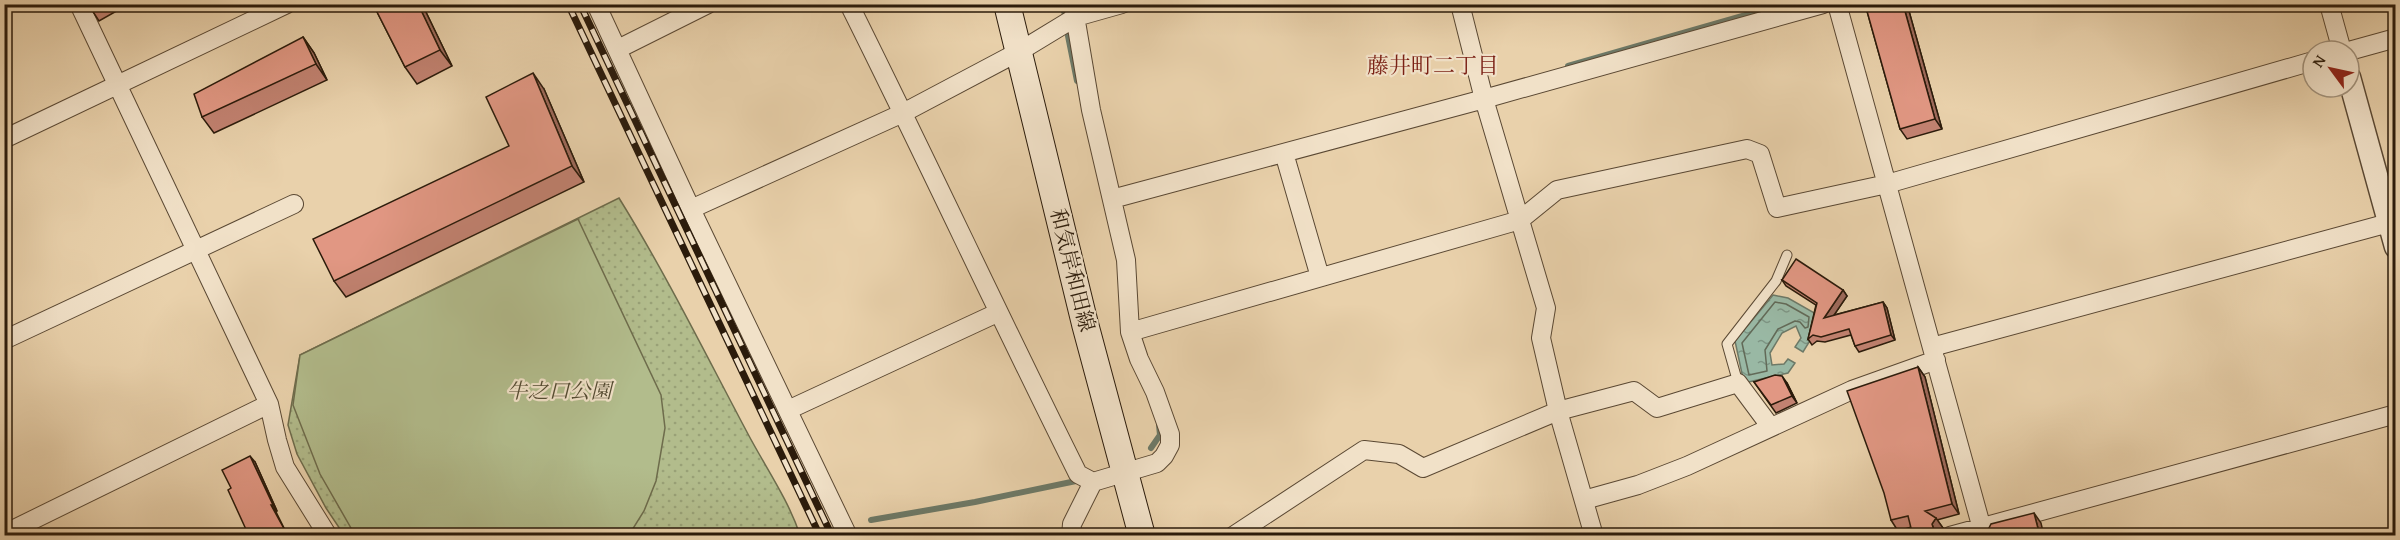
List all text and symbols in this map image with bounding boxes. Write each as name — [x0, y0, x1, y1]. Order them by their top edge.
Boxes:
north arrow — [2301, 39, 2361, 99]
district label: 藤井町二丁目 — [1367, 49, 1499, 81]
text: N — [2305, 50, 2332, 72]
street label: 和気岸和田線 — [1043, 205, 1103, 335]
park label: 牛之口公園 — [507, 375, 614, 406]

